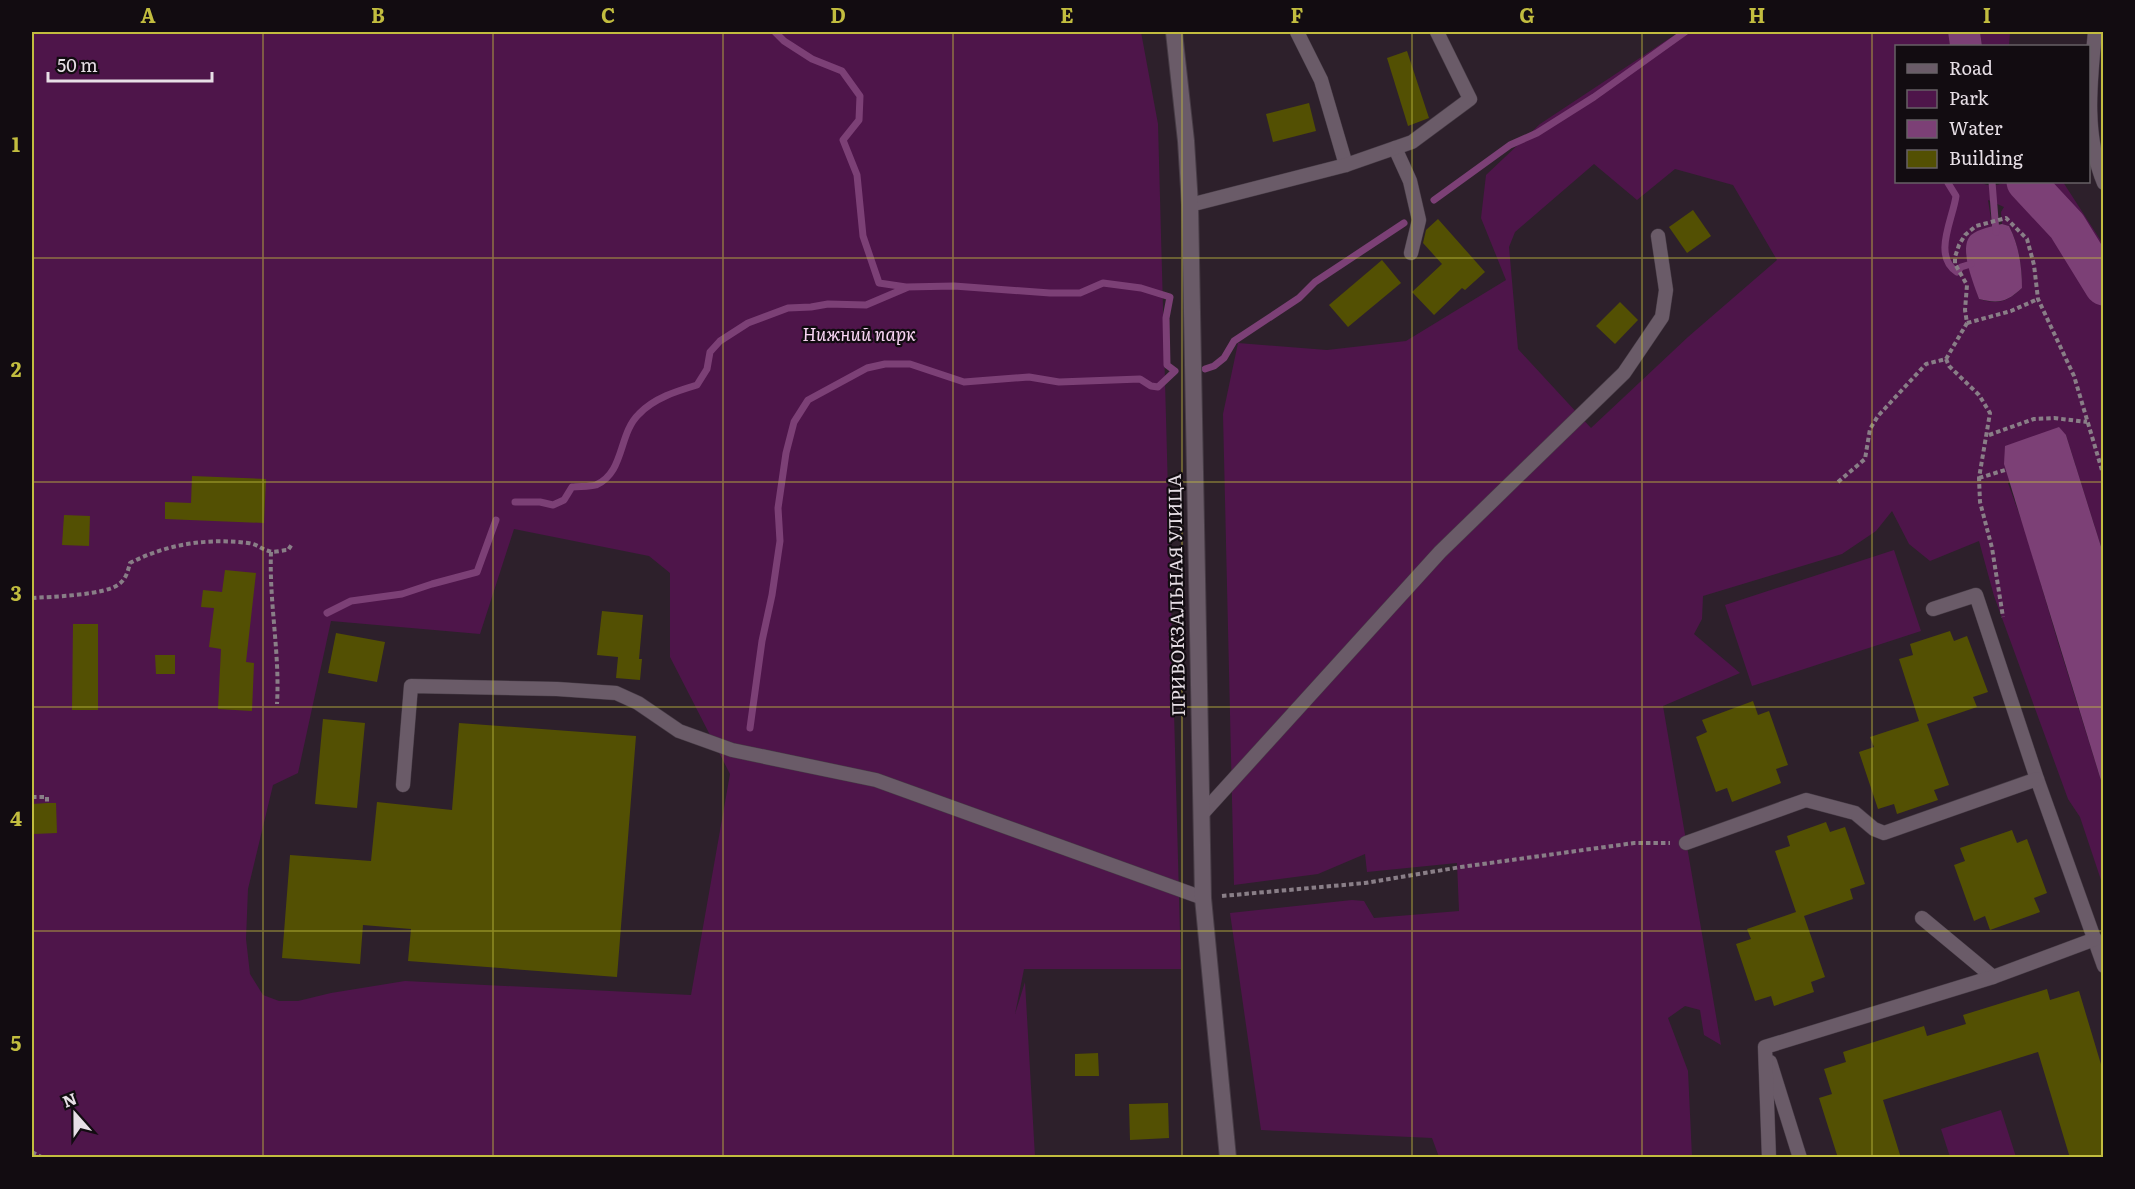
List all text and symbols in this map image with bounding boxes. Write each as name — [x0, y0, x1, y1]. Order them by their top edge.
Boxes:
text: A — [140, 0, 156, 29]
text: B — [371, 0, 385, 29]
text: C — [601, 0, 615, 29]
text: D — [830, 0, 846, 29]
text: E — [1060, 0, 1074, 29]
text: F — [1291, 0, 1304, 29]
text: G — [1519, 0, 1535, 29]
text: H — [1749, 0, 1765, 29]
text: I — [1983, 0, 1991, 29]
scale bar — [48, 45, 212, 83]
legend — [1895, 45, 2090, 183]
text: 50 m — [57, 51, 98, 78]
text: Road — [1949, 54, 1993, 81]
text: Park — [1949, 84, 1990, 111]
text: Water — [1949, 114, 2003, 141]
text: 1 — [12, 128, 20, 158]
text: Building — [1949, 144, 2024, 171]
park label: Нижний парк — [802, 320, 916, 347]
text: 2 — [11, 353, 22, 383]
street label: ПРИВОКЗАЛЬНАЯ УЛИЦА — [1160, 474, 1191, 717]
text: 3 — [10, 577, 22, 607]
text: 4 — [10, 802, 22, 832]
text: 5 — [11, 1027, 22, 1057]
north arrow — [45, 1084, 105, 1144]
text: N — [59, 1085, 80, 1113]

